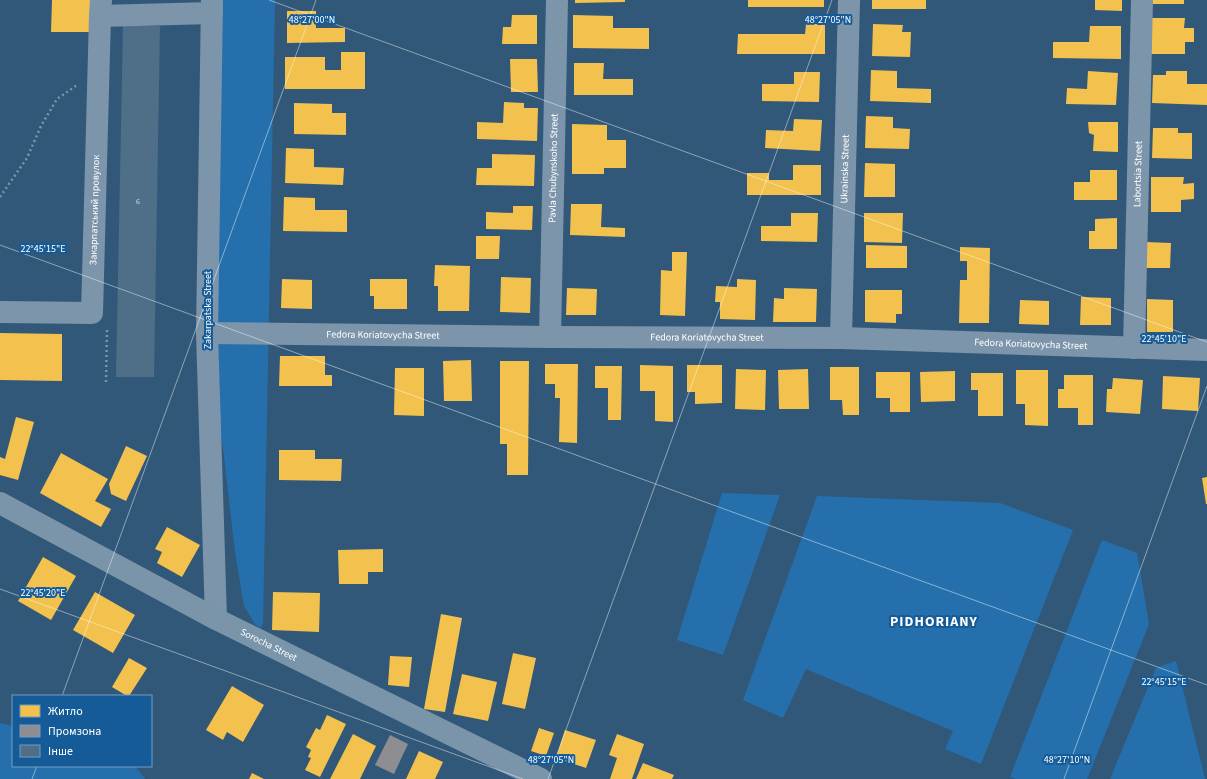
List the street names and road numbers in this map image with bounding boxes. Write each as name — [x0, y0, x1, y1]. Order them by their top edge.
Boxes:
street label: Pavla Chubynskoho Street — [545, 113, 562, 223]
street label: Ukrainska Street — [837, 134, 853, 204]
street label: Labortsia Street — [1130, 140, 1146, 207]
street label: Закарпатський провулок — [86, 155, 103, 265]
street label: Zakarpatska Street — [201, 270, 215, 349]
street label: Fedora Koriatovycha Street — [326, 327, 440, 343]
street label: Fedora Koriatovycha Street — [650, 330, 764, 345]
street label: Fedora Koriatovycha Street — [974, 335, 1088, 353]
street label: Sorocha Street — [238, 625, 300, 665]

